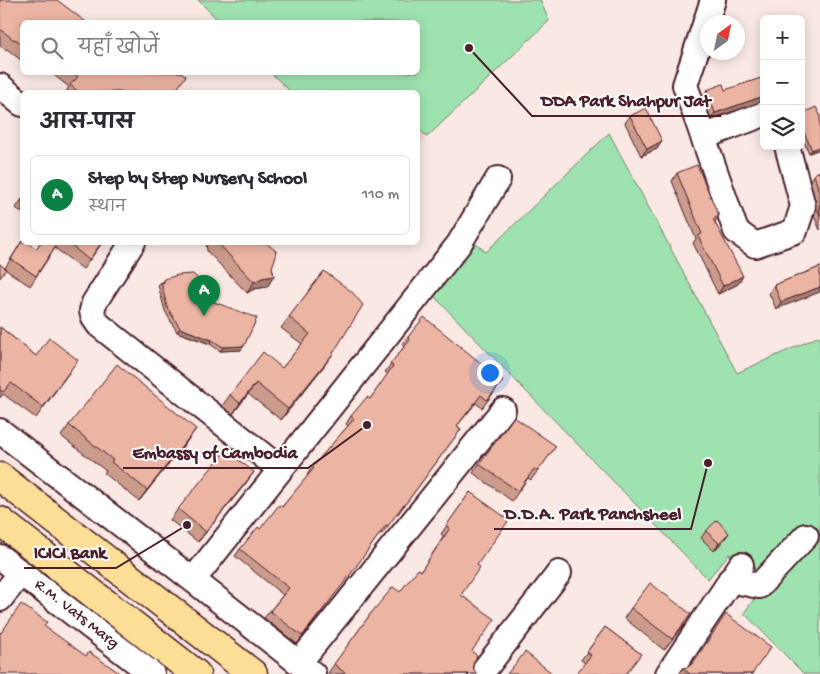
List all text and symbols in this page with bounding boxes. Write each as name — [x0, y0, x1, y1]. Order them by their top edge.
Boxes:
north arrow — [700, 15, 745, 60]
map controls — [760, 15, 805, 150]
button: + — [760, 15, 805, 60]
search box — [20, 20, 420, 75]
icon: search — [38, 34, 66, 62]
text: यहाँ खोजें — [78, 38, 159, 61]
button: − — [760, 60, 805, 105]
callout: DDA Park Shahpur Jat — [532, 83, 721, 116]
text: DDA Park Shahpur Jat — [539, 92, 712, 113]
button: layers — [760, 105, 805, 150]
text: आस-पास — [40, 112, 134, 137]
text: Step by Step Nursery School — [88, 168, 307, 191]
text: A — [52, 186, 62, 205]
text: 110 m — [362, 186, 399, 205]
text: स्थान — [88, 199, 126, 218]
pin: A — [188, 275, 220, 316]
your location — [477, 360, 503, 386]
callout: Embassy of Cambodia — [123, 435, 308, 468]
text: Embassy of Cambodia — [133, 444, 298, 465]
callout: D.D.A. Park Panchsheel — [494, 496, 691, 529]
text: D.D.A. Park Panchsheel — [503, 505, 682, 526]
callout: ICICI Bank — [24, 535, 116, 568]
text: ICICI Bank — [34, 544, 108, 565]
street label: R.M. Vats Marg — [30, 576, 122, 654]

